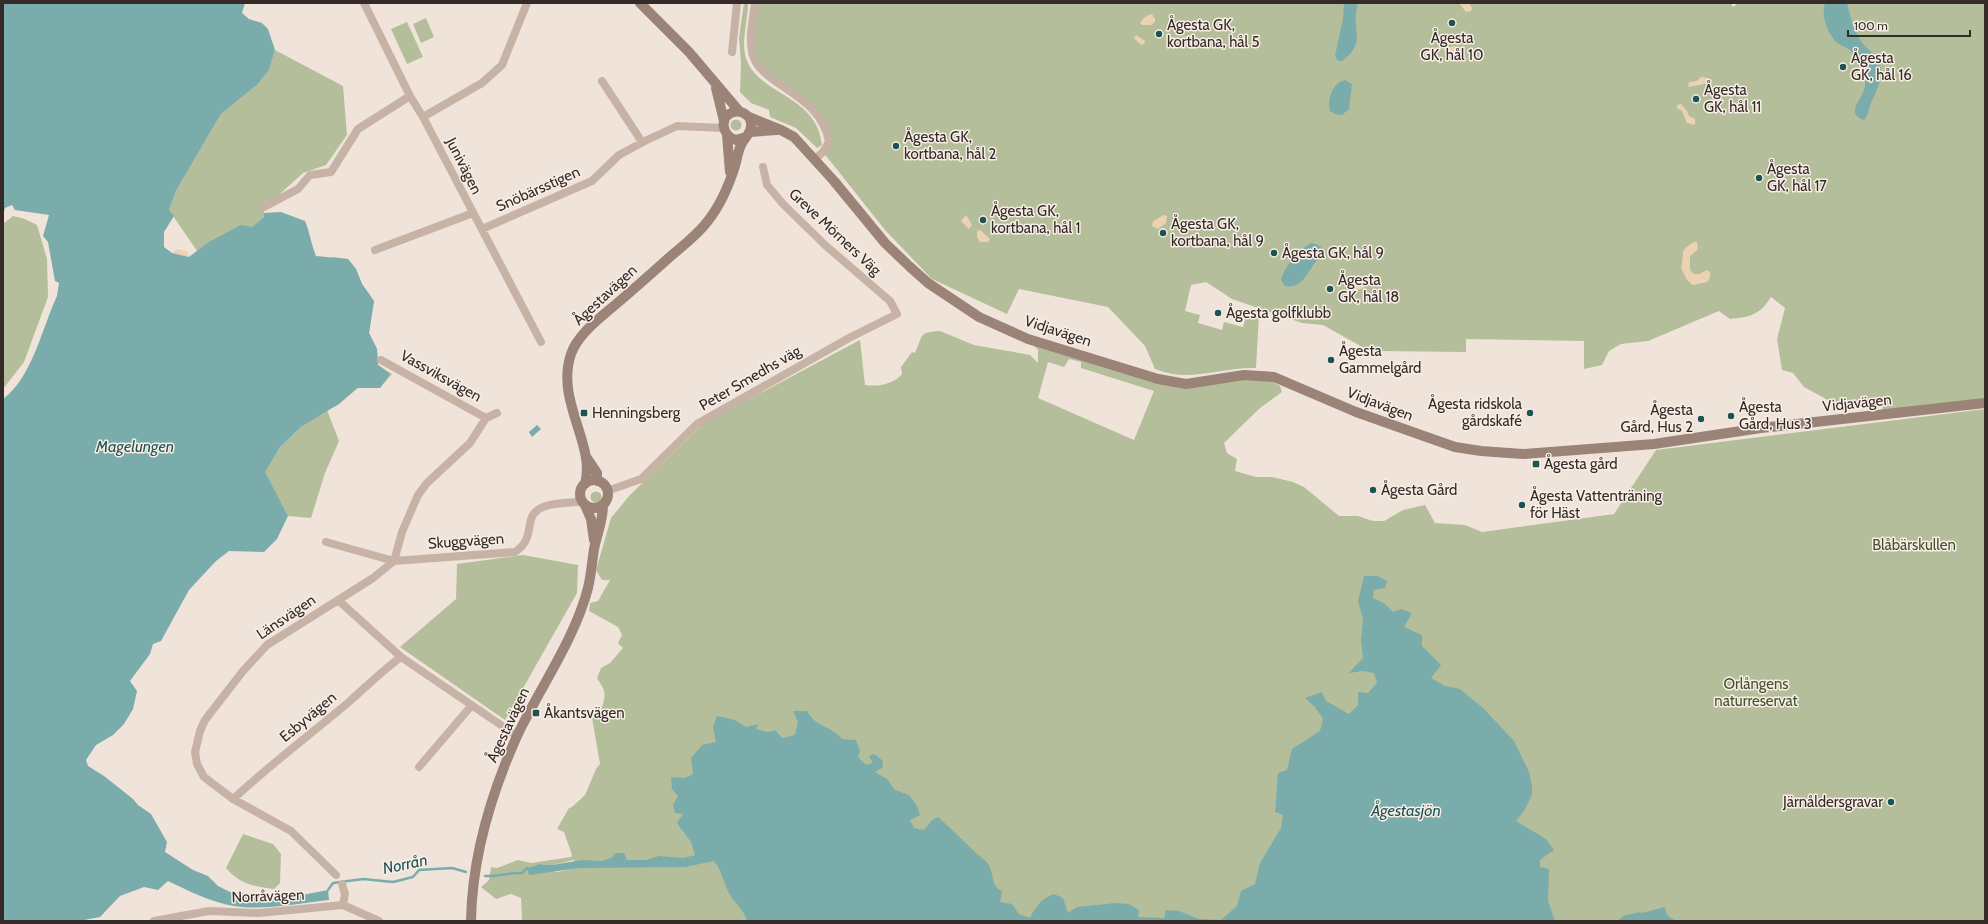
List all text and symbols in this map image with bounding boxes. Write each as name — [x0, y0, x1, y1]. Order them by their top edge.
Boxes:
scale bar — [1848, 12, 1970, 38]
place label: Ågesta GK, kortbana, hål 5 — [1167, 15, 1260, 51]
marker: Ågesta GK, hål 10 — [1447, 18, 1457, 28]
text: 100 m — [1854, 18, 1888, 33]
place label: Ågesta GK, hål 10 — [1421, 28, 1483, 64]
marker: Ågesta GK, kortbana, hål 5 — [1154, 29, 1164, 39]
place label: Ågesta GK, hål 16 — [1851, 48, 1912, 84]
marker: Ågesta GK, hål 16 — [1838, 62, 1848, 72]
place label: Ågesta GK, hål 11 — [1704, 80, 1761, 116]
marker: Ågesta GK, hål 11 — [1691, 94, 1701, 104]
place label: Ågesta GK, kortbana, hål 2 — [904, 127, 996, 163]
street label: Junivägen — [442, 134, 486, 197]
marker: Ågesta GK, kortbana, hål 2 — [891, 141, 901, 151]
place label: Ågesta GK, hål 17 — [1767, 159, 1827, 195]
street label: Snöbärsstigen — [493, 163, 583, 215]
marker: Ågesta GK, hål 17 — [1754, 173, 1764, 183]
street label: Greve Mörners Väg — [785, 185, 885, 280]
place label: Ågesta GK, kortbana, hål 1 — [991, 201, 1080, 237]
place label: Ågesta GK, kortbana, hål 9 — [1171, 214, 1264, 250]
marker: Ågesta GK, kortbana, hål 1 — [978, 215, 988, 225]
marker: Ågesta GK, kortbana, hål 9 — [1158, 228, 1168, 238]
place label: Ågesta GK, hål 9 — [1282, 243, 1384, 262]
marker: Ågesta GK, hål 9 — [1269, 248, 1279, 258]
street label: Ågestavägen — [569, 260, 641, 329]
place label: Ågesta GK, hål 18 — [1338, 270, 1399, 306]
marker: Ågesta GK, hål 18 — [1325, 284, 1335, 294]
place label: Ågesta golfklubb — [1226, 303, 1331, 322]
marker: Ågesta golfklubb — [1213, 308, 1223, 318]
street label: Vidjavägen — [1022, 312, 1094, 350]
street label: Peter Smedhs väg — [696, 341, 804, 414]
place label: Ågesta Gammelgård — [1339, 341, 1421, 377]
street label: Vassviksvägen — [397, 346, 485, 406]
marker: Ågesta Gammelgård — [1326, 355, 1336, 365]
street label: Vidjavägen — [1344, 383, 1416, 425]
street label: Vidjavägen — [1822, 390, 1892, 416]
place label: Ågesta ridskola gårdskafé — [1428, 394, 1523, 430]
place label: Ågesta Gård, Hus 3 — [1739, 397, 1812, 433]
place label: Ågesta Gård, Hus 2 — [1621, 400, 1694, 436]
place label: Henningsberg — [592, 404, 681, 422]
marker: Henningsberg — [579, 408, 589, 418]
marker: Ågesta ridskola gårdskafé — [1525, 408, 1535, 418]
marker: Ågesta Gård, Hus 3 — [1726, 411, 1736, 421]
marker: Ågesta Gård, Hus 2 — [1696, 414, 1706, 424]
water label: Magelungen — [95, 437, 174, 456]
place label: Ågesta gård — [1544, 454, 1618, 473]
marker: Ågesta gård — [1531, 459, 1541, 469]
place label: Ågesta Gård — [1381, 480, 1457, 499]
marker: Ågesta Gård — [1368, 485, 1378, 495]
place label: Ågesta Vattenträning för Häst — [1530, 486, 1663, 522]
marker: Ågesta Vattenträning för Häst — [1517, 500, 1527, 510]
street label: Skuggvägen — [427, 529, 505, 553]
park label: Blåbärskullen — [1872, 536, 1956, 554]
street label: Länsvägen — [253, 591, 319, 643]
park label: Orlångens naturreservat — [1714, 675, 1798, 710]
street label: Ågestavägen — [482, 684, 533, 765]
street label: Esbyvägen — [276, 688, 340, 746]
place label: Åkantsvägen — [544, 703, 625, 722]
marker: Åkantsvägen — [531, 708, 541, 718]
place label: Järnåldersgravar — [1782, 793, 1883, 811]
marker: Järnåldersgravar — [1886, 797, 1896, 807]
water label: Ågestasjön — [1370, 800, 1441, 820]
water label: Norrån — [381, 850, 429, 878]
street label: Norråvägen — [231, 886, 305, 906]

